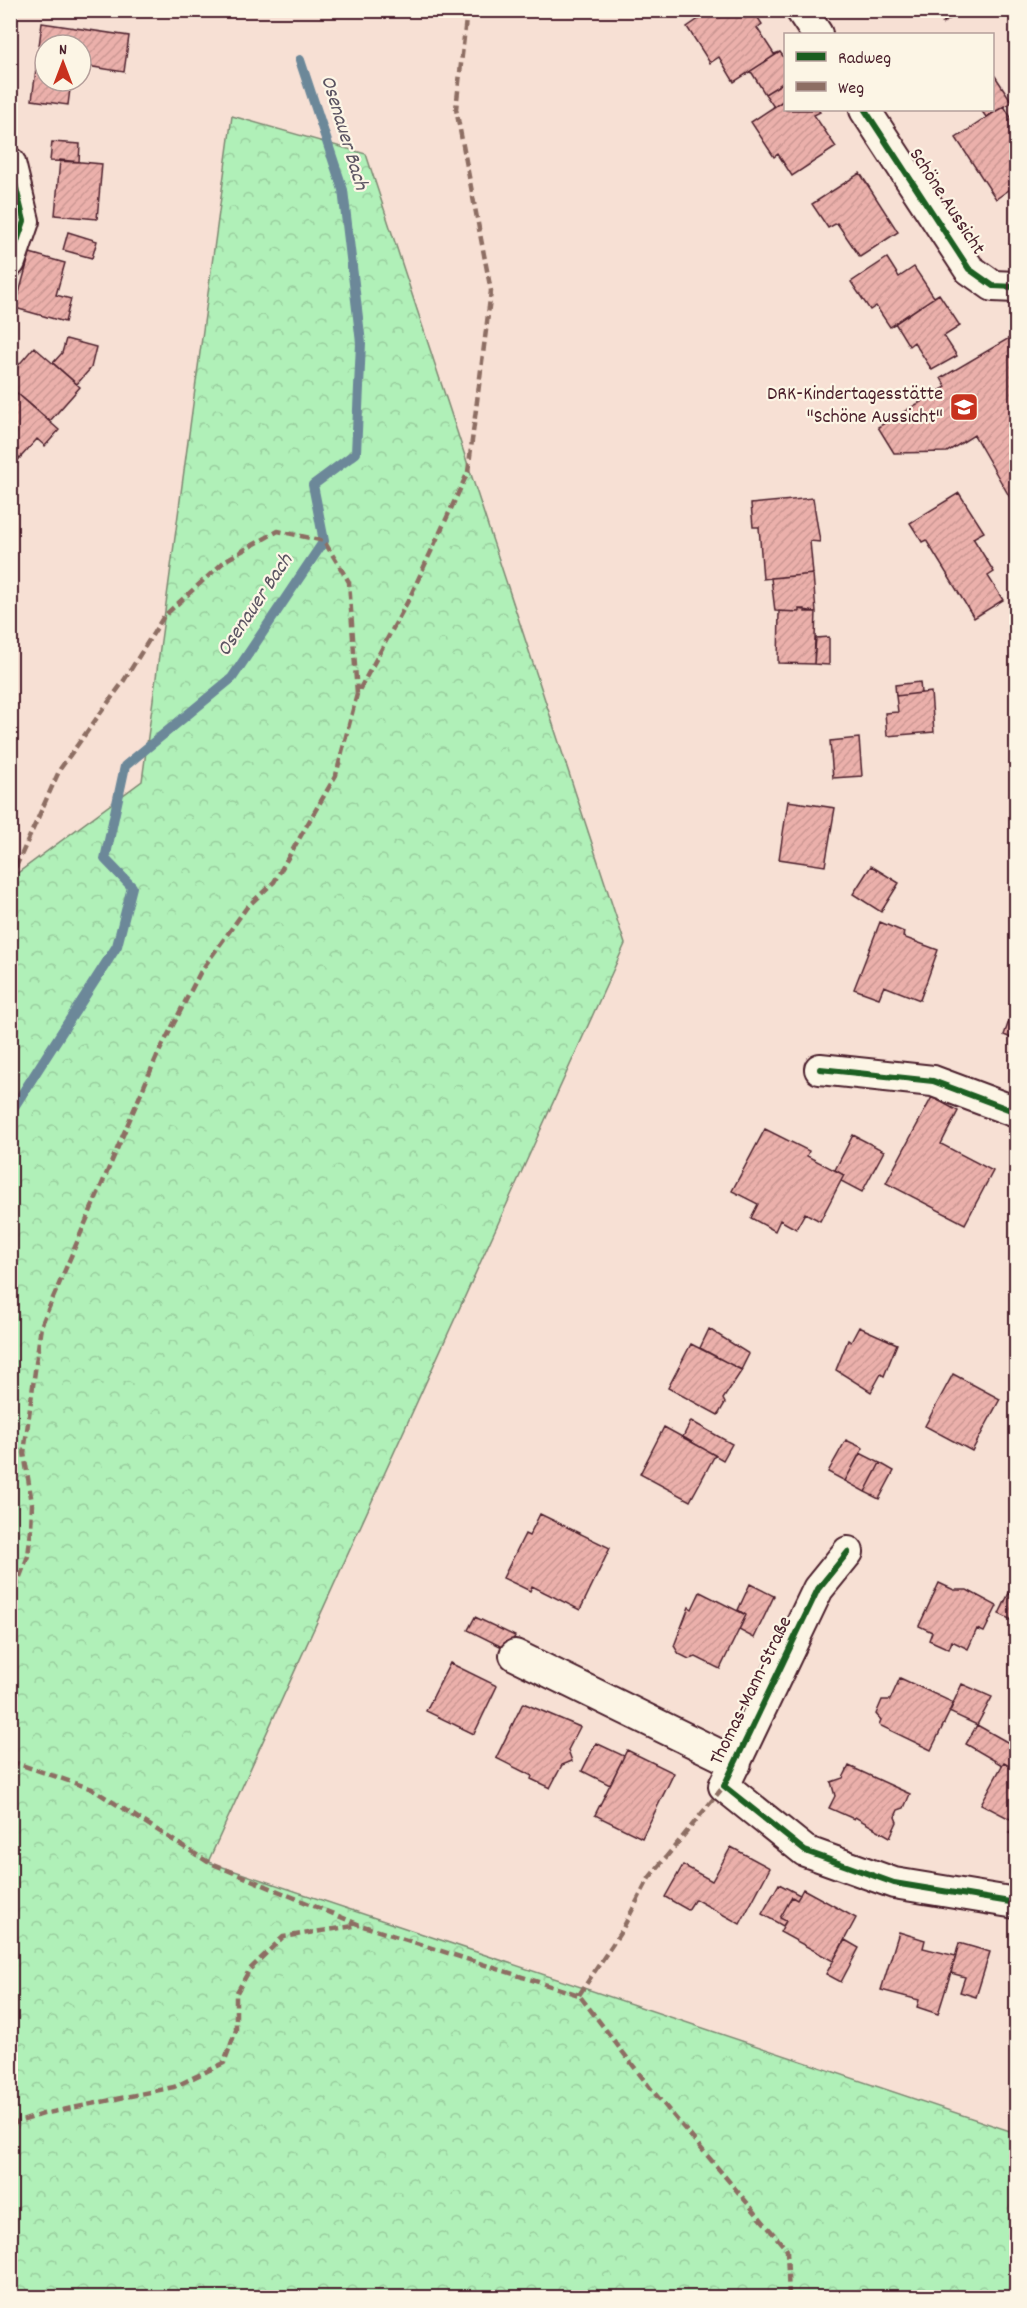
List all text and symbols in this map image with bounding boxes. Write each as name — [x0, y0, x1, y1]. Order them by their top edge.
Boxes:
north arrow — [33, 33, 93, 93]
legend — [784, 33, 994, 111]
text: N — [59, 39, 67, 62]
text: Radweg — [838, 47, 891, 72]
water label: Osenauer Bach — [311, 72, 375, 195]
text: Weg — [838, 77, 864, 102]
street label: Schöne Aussicht — [901, 143, 991, 261]
place label: DRK-Kindertagesstätte "Schöne Aussicht" — [767, 381, 943, 432]
school or university icon: DRK-Kindertagesstätte "Schöne Aussicht" — [948, 391, 980, 423]
water label: Osenauer Bach — [210, 547, 302, 663]
street label: Thomas-Mann-Straße — [704, 1612, 800, 1770]

